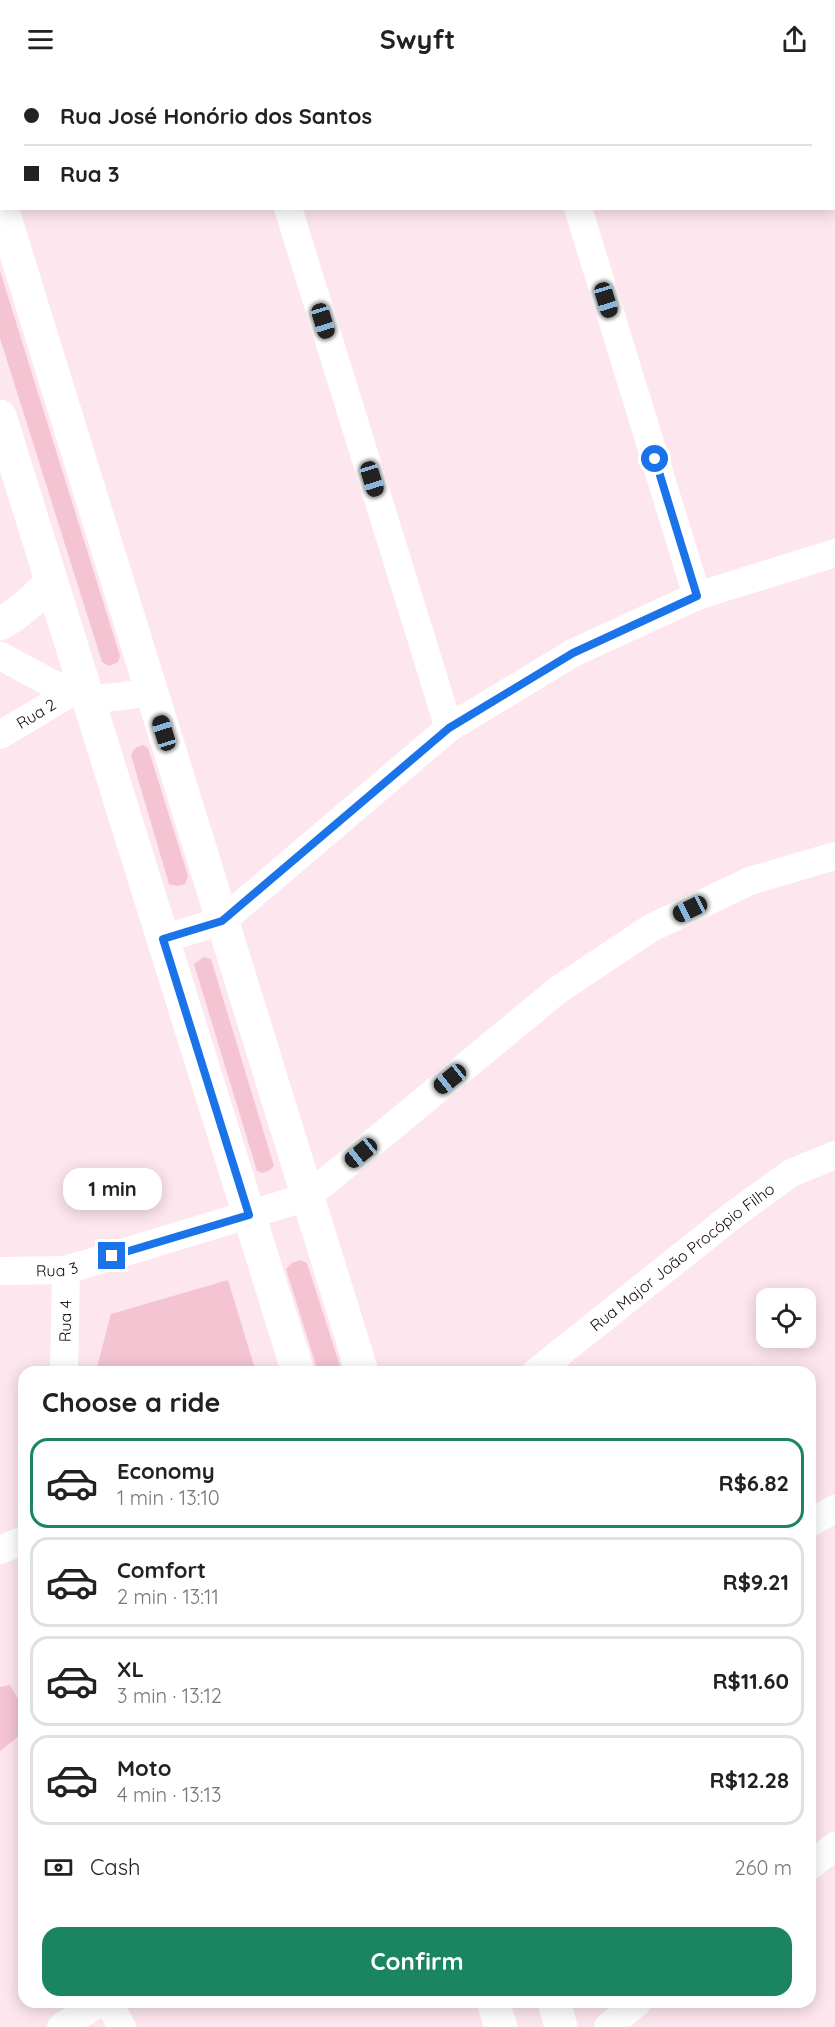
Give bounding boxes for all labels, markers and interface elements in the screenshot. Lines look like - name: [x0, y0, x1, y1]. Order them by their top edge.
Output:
- text: Swyft: [380, 22, 455, 56]
- icon: menu: [24, 23, 57, 56]
- icon: share: [778, 23, 811, 56]
- text: Rua José Honório dos Santos: [60, 102, 372, 130]
- text: Rua 3: [60, 160, 120, 188]
- car: [592, 280, 620, 320]
- car: [309, 301, 337, 341]
- route start: [641, 445, 668, 472]
- car: [358, 459, 386, 499]
- street label: Rua 2: [13, 694, 60, 733]
- car: [150, 713, 178, 753]
- car: [670, 893, 710, 925]
- car: [430, 1061, 470, 1097]
- car: [341, 1135, 381, 1171]
- callout: 1 min: [63, 1169, 162, 1211]
- text: 1 min: [88, 1176, 137, 1201]
- street label: Rua Major João Procópio Filho: [586, 1178, 778, 1335]
- route end: [98, 1242, 125, 1269]
- street label: Rua 3: [36, 1257, 80, 1280]
- map controls: [756, 1288, 816, 1348]
- button: locate: [756, 1288, 816, 1348]
- street label: Rua 4: [55, 1300, 75, 1342]
- text: Choose a ride: [42, 1385, 220, 1419]
- icon: car: [45, 1456, 99, 1510]
- text: Economy: [117, 1457, 215, 1485]
- text: R$6.82: [719, 1469, 789, 1497]
- text: 1 min · 13:10: [117, 1485, 220, 1510]
- icon: car: [45, 1555, 99, 1609]
- text: Comfort: [117, 1556, 206, 1584]
- text: R$9.21: [723, 1568, 789, 1596]
- text: 2 min · 13:11: [117, 1584, 219, 1609]
- icon: car: [45, 1654, 99, 1708]
- text: XL: [117, 1655, 144, 1683]
- text: R$11.60: [712, 1667, 789, 1695]
- text: 3 min · 13:12: [117, 1683, 222, 1708]
- icon: car: [45, 1753, 99, 1807]
- text: Moto: [117, 1754, 171, 1782]
- text: R$12.28: [710, 1766, 789, 1794]
- text: 4 min · 13:13: [117, 1782, 221, 1807]
- icon: cash: [42, 1851, 75, 1884]
- text: Cash: [90, 1853, 141, 1881]
- text: 260 m: [735, 1855, 792, 1880]
- button: Confirm: [42, 1927, 792, 1996]

